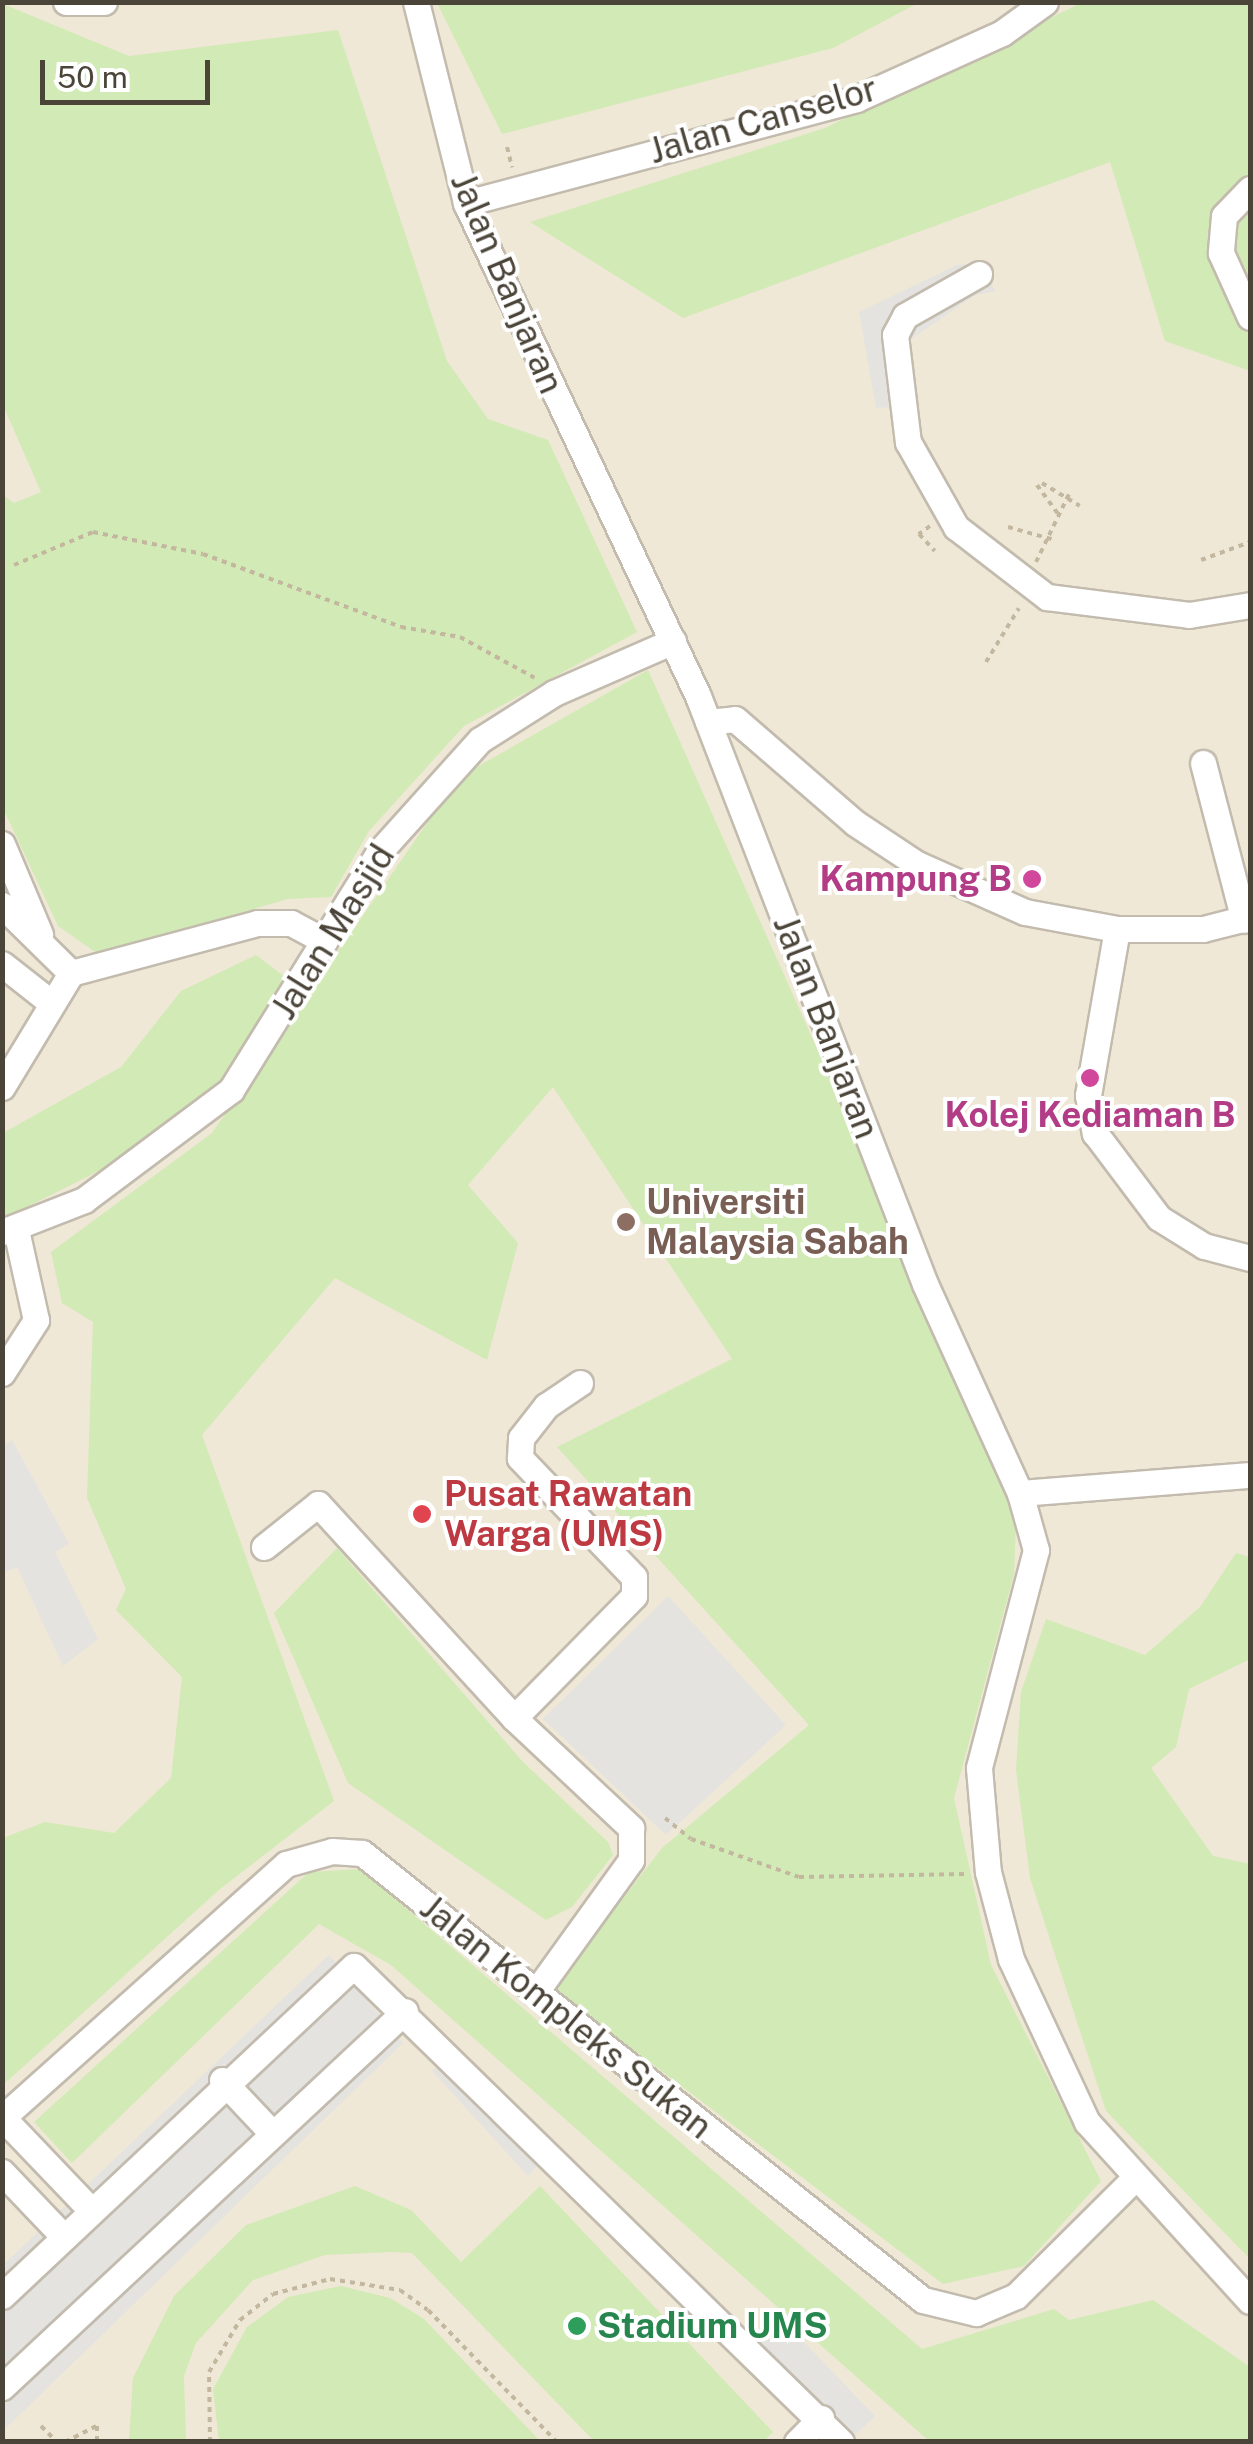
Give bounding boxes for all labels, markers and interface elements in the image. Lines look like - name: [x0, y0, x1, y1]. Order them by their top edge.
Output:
- scale bar: [45, 40, 215, 102]
- text: 50 m: [57, 59, 128, 95]
- street label: Jalan Canselor: [644, 67, 882, 173]
- street label: Jalan Banjaran: [442, 166, 572, 400]
- street label: Jalan Masjid: [263, 837, 403, 1027]
- place label: Kampung B: [819, 858, 1012, 900]
- marker: Kampung B: [1021, 868, 1043, 890]
- street label: Jalan Banjaran: [764, 909, 888, 1145]
- marker: Kolej Kediaman B: [1079, 1067, 1101, 1089]
- place label: Kolej Kediaman B: [944, 1094, 1236, 1136]
- place label: Universiti Malaysia Sabah: [646, 1181, 909, 1263]
- marker: Universiti Malaysia Sabah: [615, 1211, 637, 1233]
- place label: Pusat Rawatan Warga (UMS): [444, 1473, 692, 1555]
- marker: Pusat Rawatan Warga (UMS): [409, 1501, 435, 1527]
- street label: Jalan Kompleks Sukan: [412, 1886, 720, 2148]
- place label: Stadium UMS: [597, 2305, 828, 2347]
- marker: Stadium UMS: [566, 2315, 588, 2337]

